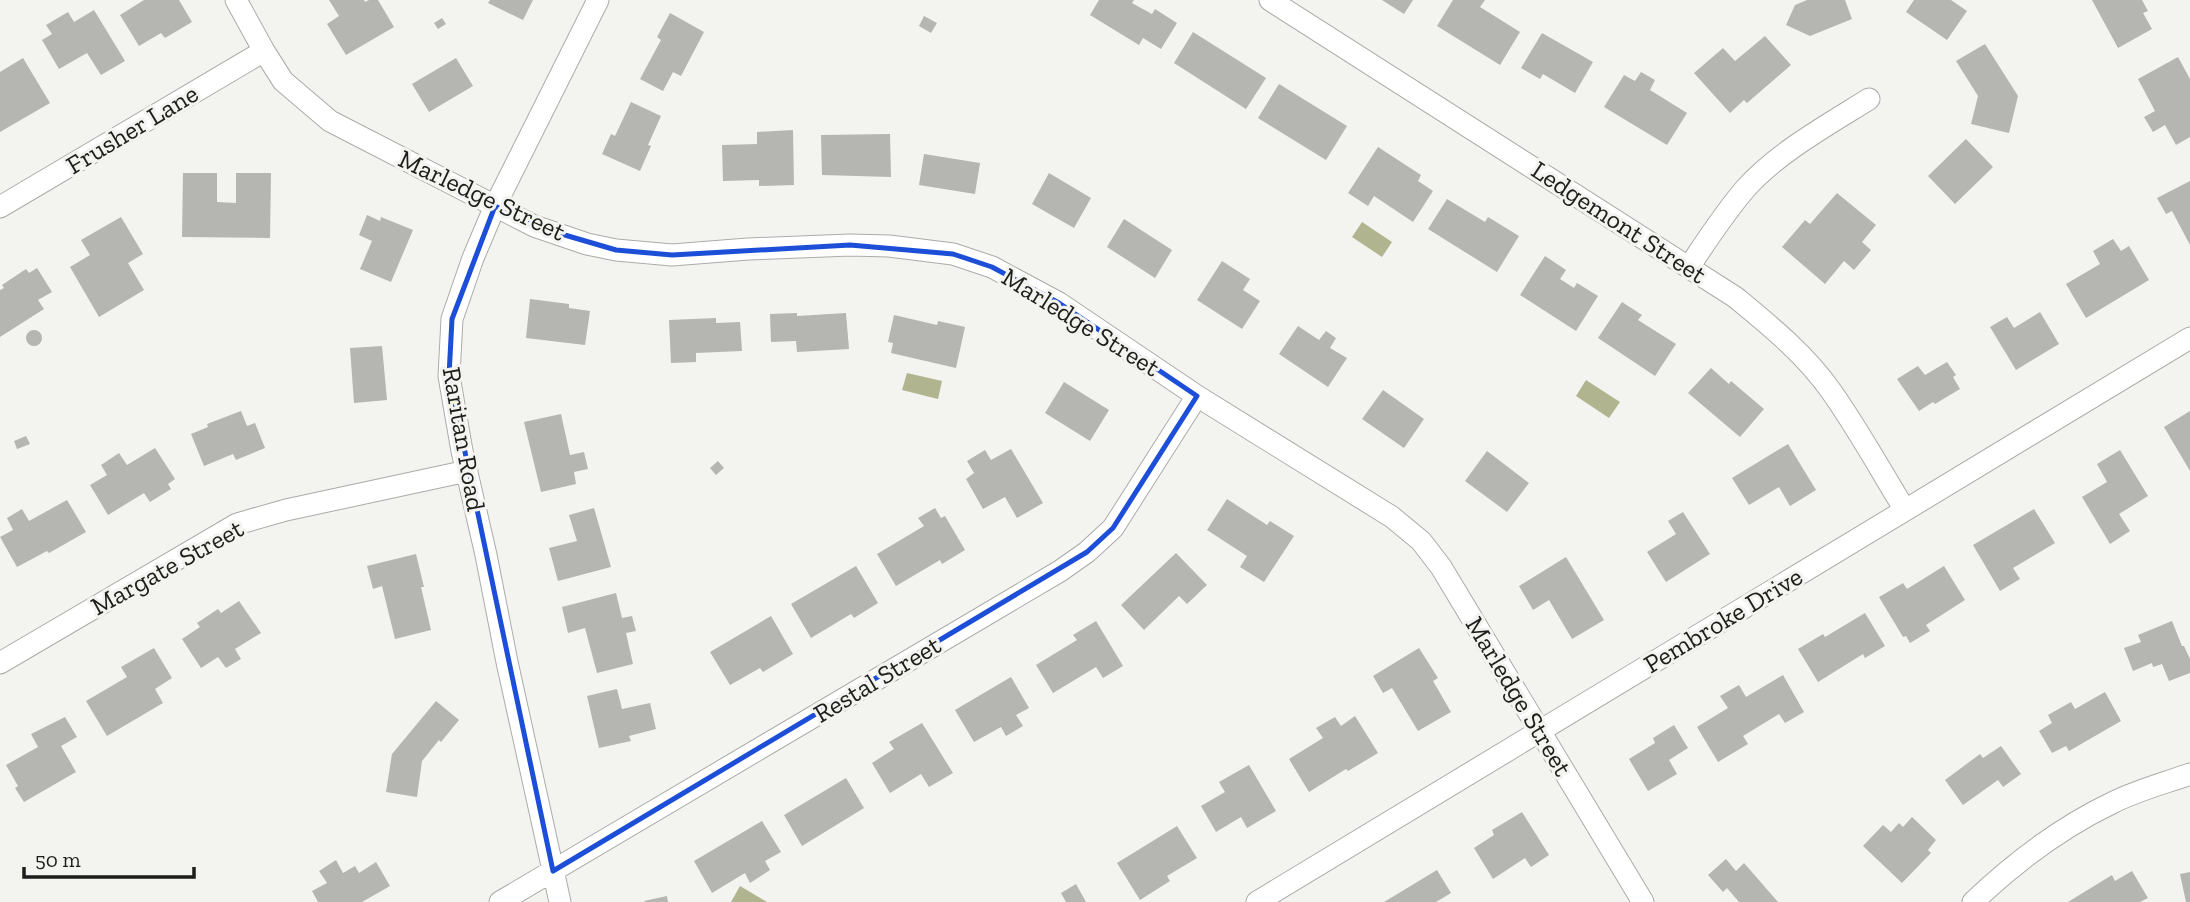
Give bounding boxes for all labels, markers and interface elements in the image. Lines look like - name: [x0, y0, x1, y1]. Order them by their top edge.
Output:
- street label: Frusher Lane: [60, 77, 204, 181]
- street label: Marledge Street: [394, 142, 571, 248]
- street label: Ledgemont Street: [1526, 154, 1713, 291]
- street label: Marledge Street: [996, 261, 1166, 384]
- street label: Raritan Road: [436, 364, 492, 514]
- street label: Margate Street: [85, 512, 249, 622]
- street label: Pembroke Drive: [1638, 560, 1808, 680]
- street label: Marledge Street: [1459, 611, 1579, 782]
- street label: Restal Street: [808, 628, 947, 730]
- scale bar: [24, 836, 194, 880]
- text: 50 m: [35, 847, 81, 872]

